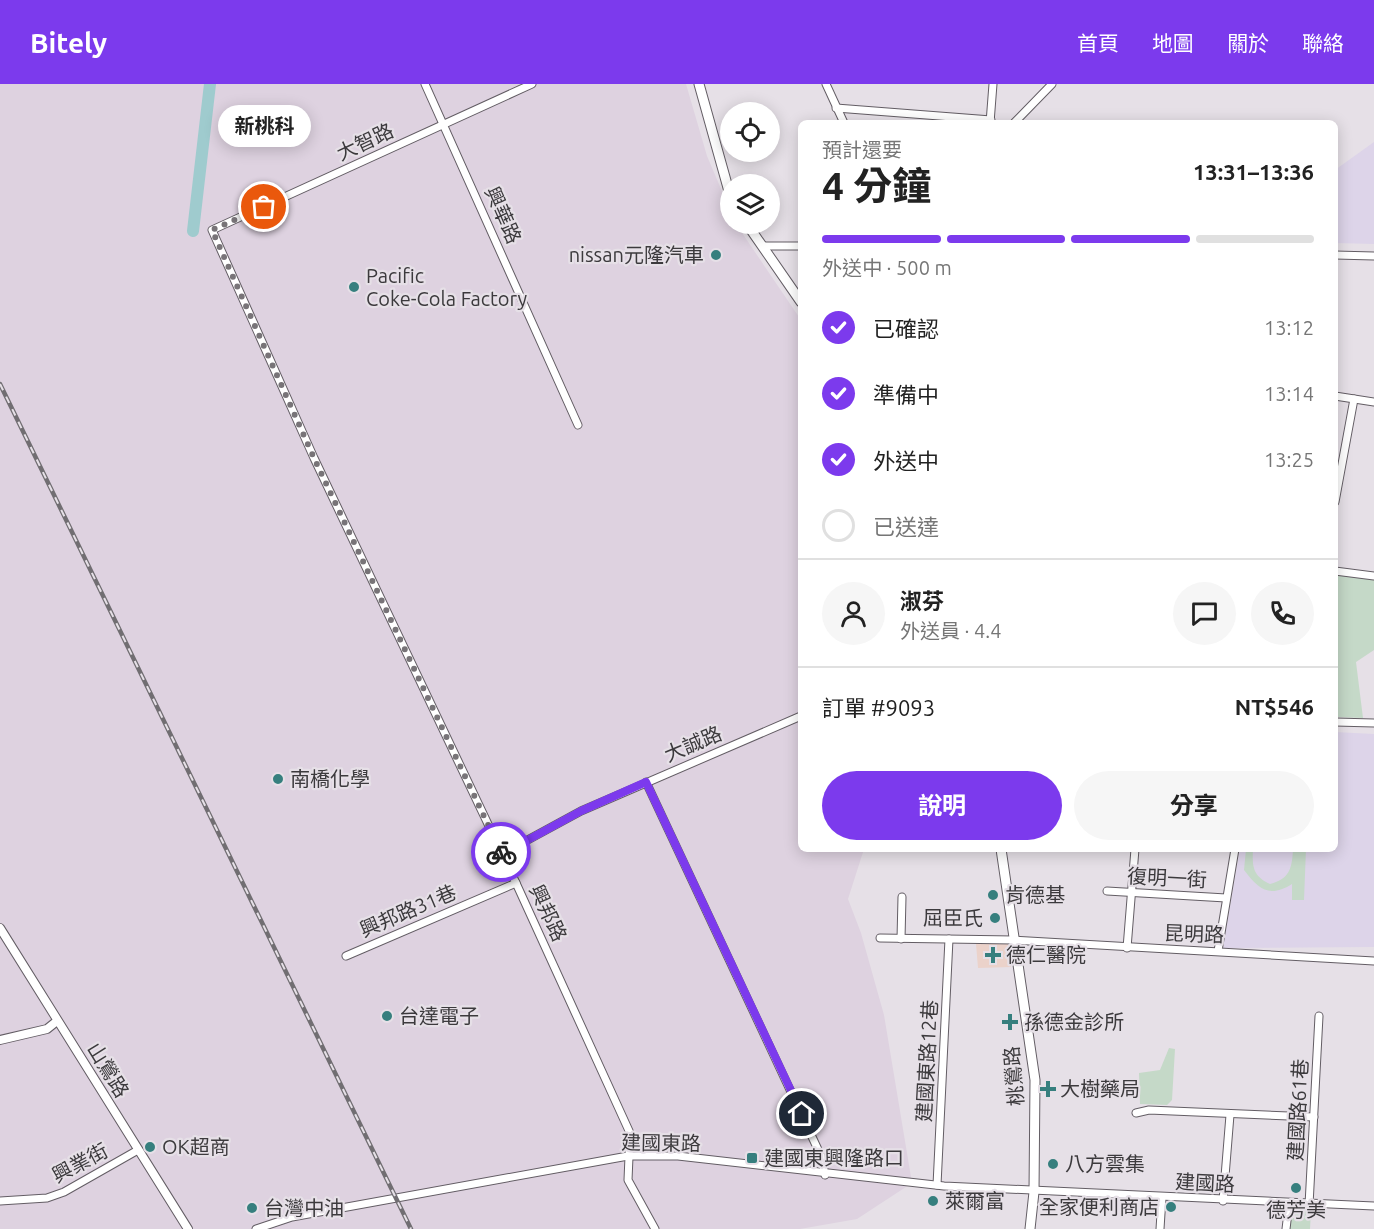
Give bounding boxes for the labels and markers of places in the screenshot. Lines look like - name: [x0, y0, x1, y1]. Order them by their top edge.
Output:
- callout: 新桃科: [218, 105, 310, 147]
- pin: [238, 181, 289, 232]
- place label: nissan元隆汽車: [569, 243, 704, 266]
- marker: nissan元隆汽車: [709, 248, 723, 262]
- place label: Pacific Coke-Cola Factory: [366, 264, 528, 310]
- marker: Pacific Coke-Cola Factory: [347, 280, 361, 294]
- place label: 南橋化學: [290, 767, 370, 790]
- marker: 南橋化學: [271, 772, 285, 786]
- place label: 肯德基: [1005, 883, 1065, 906]
- marker: 肯德基: [986, 888, 1000, 902]
- place label: 屈臣氏: [923, 906, 983, 929]
- marker: 屈臣氏: [988, 911, 1002, 925]
- place label: 德仁醫院: [1006, 943, 1086, 966]
- marker: 德仁醫院: [984, 946, 1002, 964]
- place label: 台達電子: [399, 1004, 479, 1027]
- marker: 台達電子: [380, 1009, 394, 1023]
- place label: 孫德金診所: [1024, 1010, 1124, 1033]
- marker: 孫德金診所: [1001, 1013, 1019, 1031]
- place label: 大樹藥局: [1060, 1077, 1140, 1100]
- marker: 大樹藥局: [1041, 1082, 1055, 1096]
- pin: [776, 1088, 827, 1139]
- place label: OK超商: [162, 1135, 230, 1158]
- marker: OK超商: [143, 1140, 157, 1154]
- place label: 建國東興隆路口: [764, 1146, 904, 1169]
- marker: 建國東興隆路口: [745, 1151, 759, 1165]
- place label: 八方雲集: [1065, 1152, 1145, 1175]
- marker: 八方雲集: [1046, 1157, 1060, 1171]
- marker: 德芳美: [1289, 1181, 1303, 1195]
- place label: 萊爾富: [945, 1189, 1005, 1212]
- marker: 萊爾富: [926, 1194, 940, 1208]
- place label: 全家便利商店: [1039, 1195, 1159, 1218]
- place label: 台灣中油: [264, 1196, 344, 1219]
- place label: 德芳美: [1266, 1198, 1326, 1221]
- marker: 全家便利商店: [1164, 1200, 1178, 1214]
- marker: 台灣中油: [245, 1201, 259, 1215]

